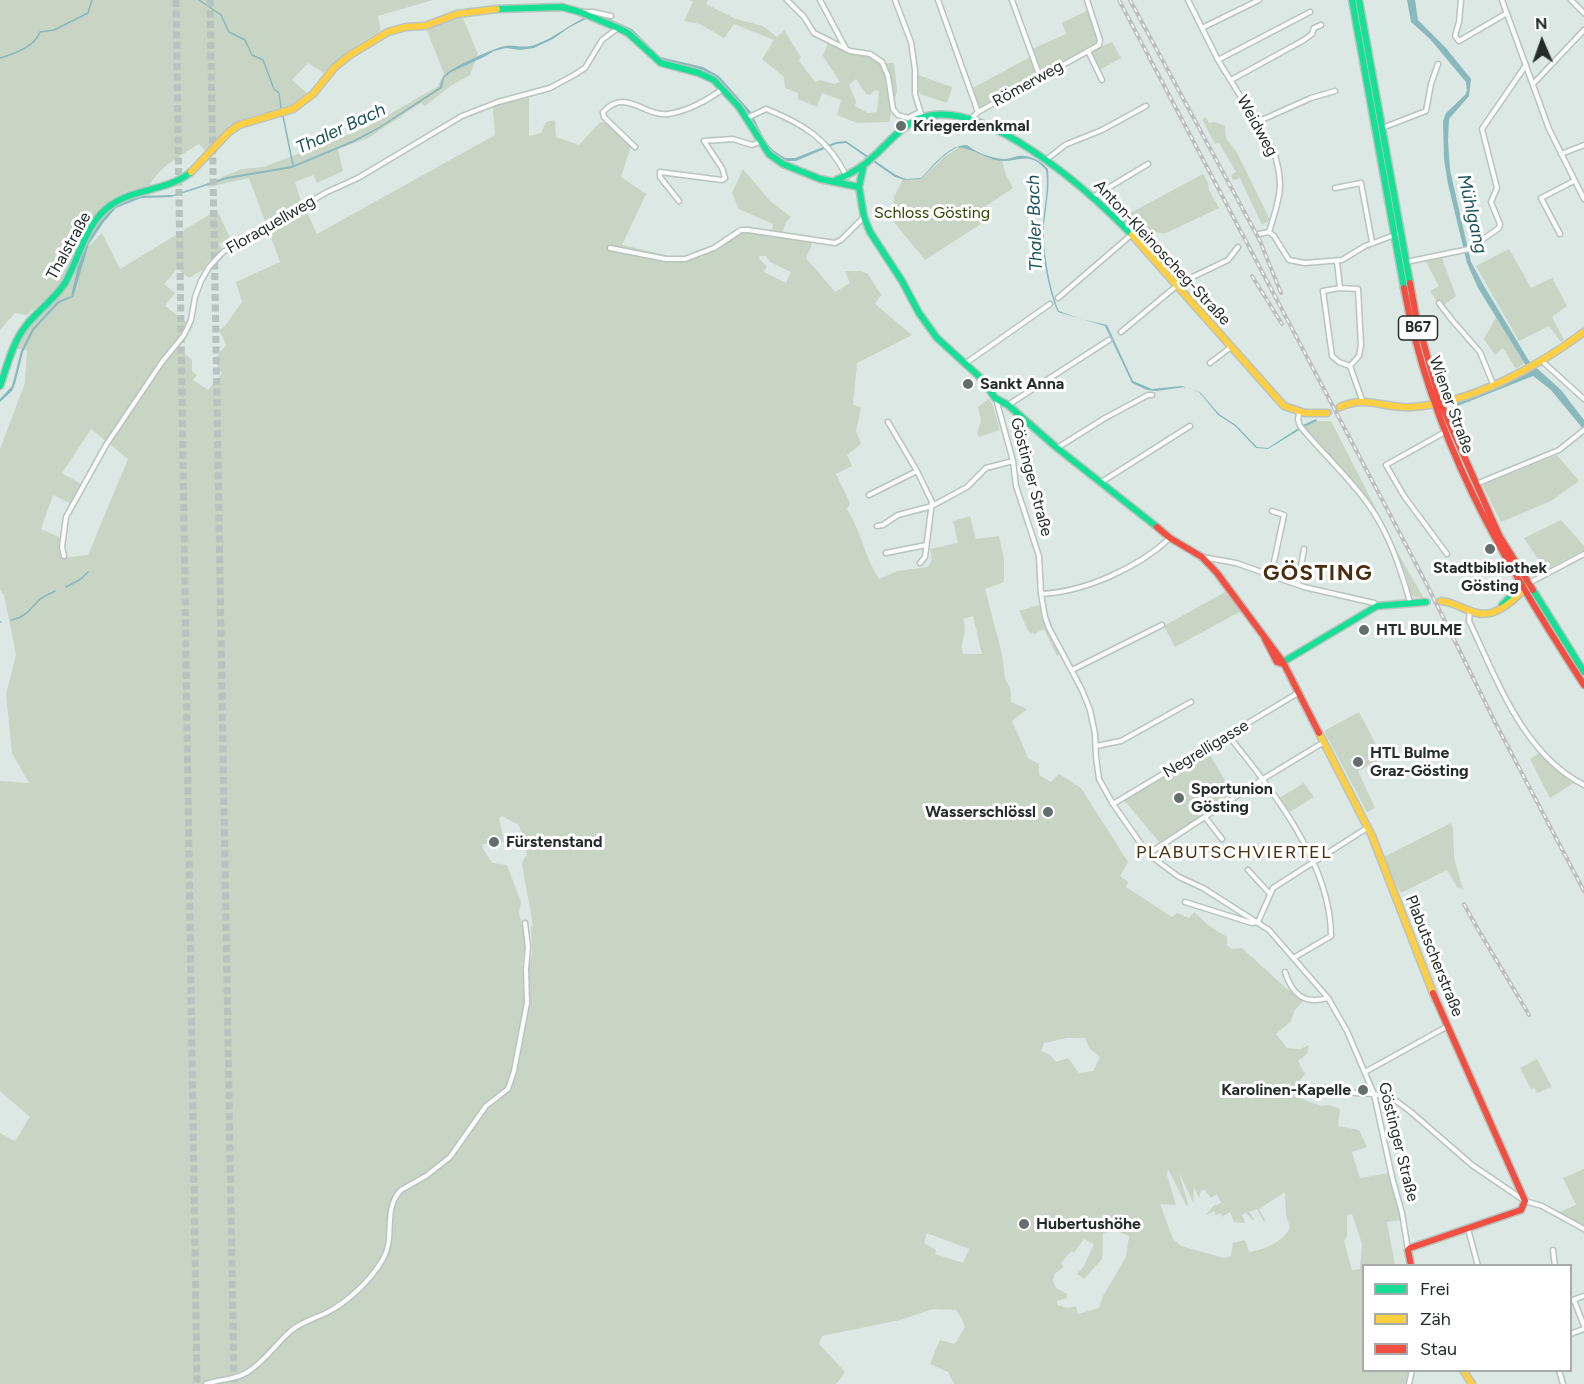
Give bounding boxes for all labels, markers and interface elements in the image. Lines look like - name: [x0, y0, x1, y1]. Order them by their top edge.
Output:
- north arrow: [1512, 12, 1572, 72]
- text: N: [1535, 14, 1548, 33]
- street label: Römerweg: [989, 57, 1067, 111]
- street label: Weidweg: [1232, 92, 1282, 160]
- water label: Thaler Bach: [293, 99, 389, 159]
- place label: Kriegerdenkmal: [913, 116, 1030, 136]
- marker: Kriegerdenkmal: [894, 119, 908, 133]
- water label: Mühlgang: [1452, 172, 1492, 256]
- water label: Thaler Bach: [1023, 174, 1047, 272]
- street label: Anton-Kleinoscheg-Straße: [1090, 176, 1234, 330]
- street label: Floraquellweg: [223, 192, 319, 258]
- park label: Schloss Gösting: [874, 203, 990, 223]
- street label: Thalstraße: [43, 209, 95, 283]
- road number: B67: [1398, 316, 1438, 340]
- street label: Wiener Straße: [1425, 354, 1477, 456]
- place label: Sankt Anna: [980, 374, 1064, 394]
- marker: Sankt Anna: [961, 377, 975, 391]
- street label: Göstinger Straße: [1006, 415, 1056, 539]
- marker: Stadtbibliothek Gösting: [1483, 542, 1497, 556]
- place label: Stadtbibliothek Gösting: [1433, 558, 1547, 596]
- district label: GÖSTING: [1263, 561, 1373, 587]
- place label: HTL BULME: [1376, 620, 1463, 640]
- marker: HTL BULME: [1357, 623, 1371, 637]
- street label: Negrelligasse: [1160, 716, 1252, 782]
- place label: HTL Bulme Graz-Gösting: [1370, 743, 1469, 781]
- marker: HTL Bulme Graz-Gösting: [1351, 755, 1365, 769]
- place label: Sportunion Gösting: [1191, 779, 1273, 817]
- marker: Sportunion Gösting: [1172, 791, 1186, 805]
- place label: Wasserschlössl: [925, 802, 1036, 822]
- marker: Wasserschlössl: [1041, 805, 1055, 819]
- place label: Fürstenstand: [506, 832, 602, 852]
- marker: Fürstenstand: [487, 835, 501, 849]
- district label: PLABUTSCHVIERTEL: [1136, 842, 1332, 864]
- street label: Plabutscherstraße: [1401, 892, 1467, 1020]
- place label: Karolinen-Kapelle: [1221, 1080, 1351, 1100]
- street label: Göstinger Straße: [1374, 1080, 1422, 1204]
- marker: Karolinen-Kapelle: [1356, 1083, 1370, 1097]
- place label: Hubertushöhe: [1036, 1214, 1141, 1234]
- marker: Hubertushöhe: [1017, 1217, 1031, 1231]
- legend: [1362, 1264, 1572, 1372]
- text: Frei: [1420, 1278, 1450, 1300]
- text: Zäh: [1420, 1308, 1451, 1330]
- text: Stau: [1420, 1338, 1457, 1360]

